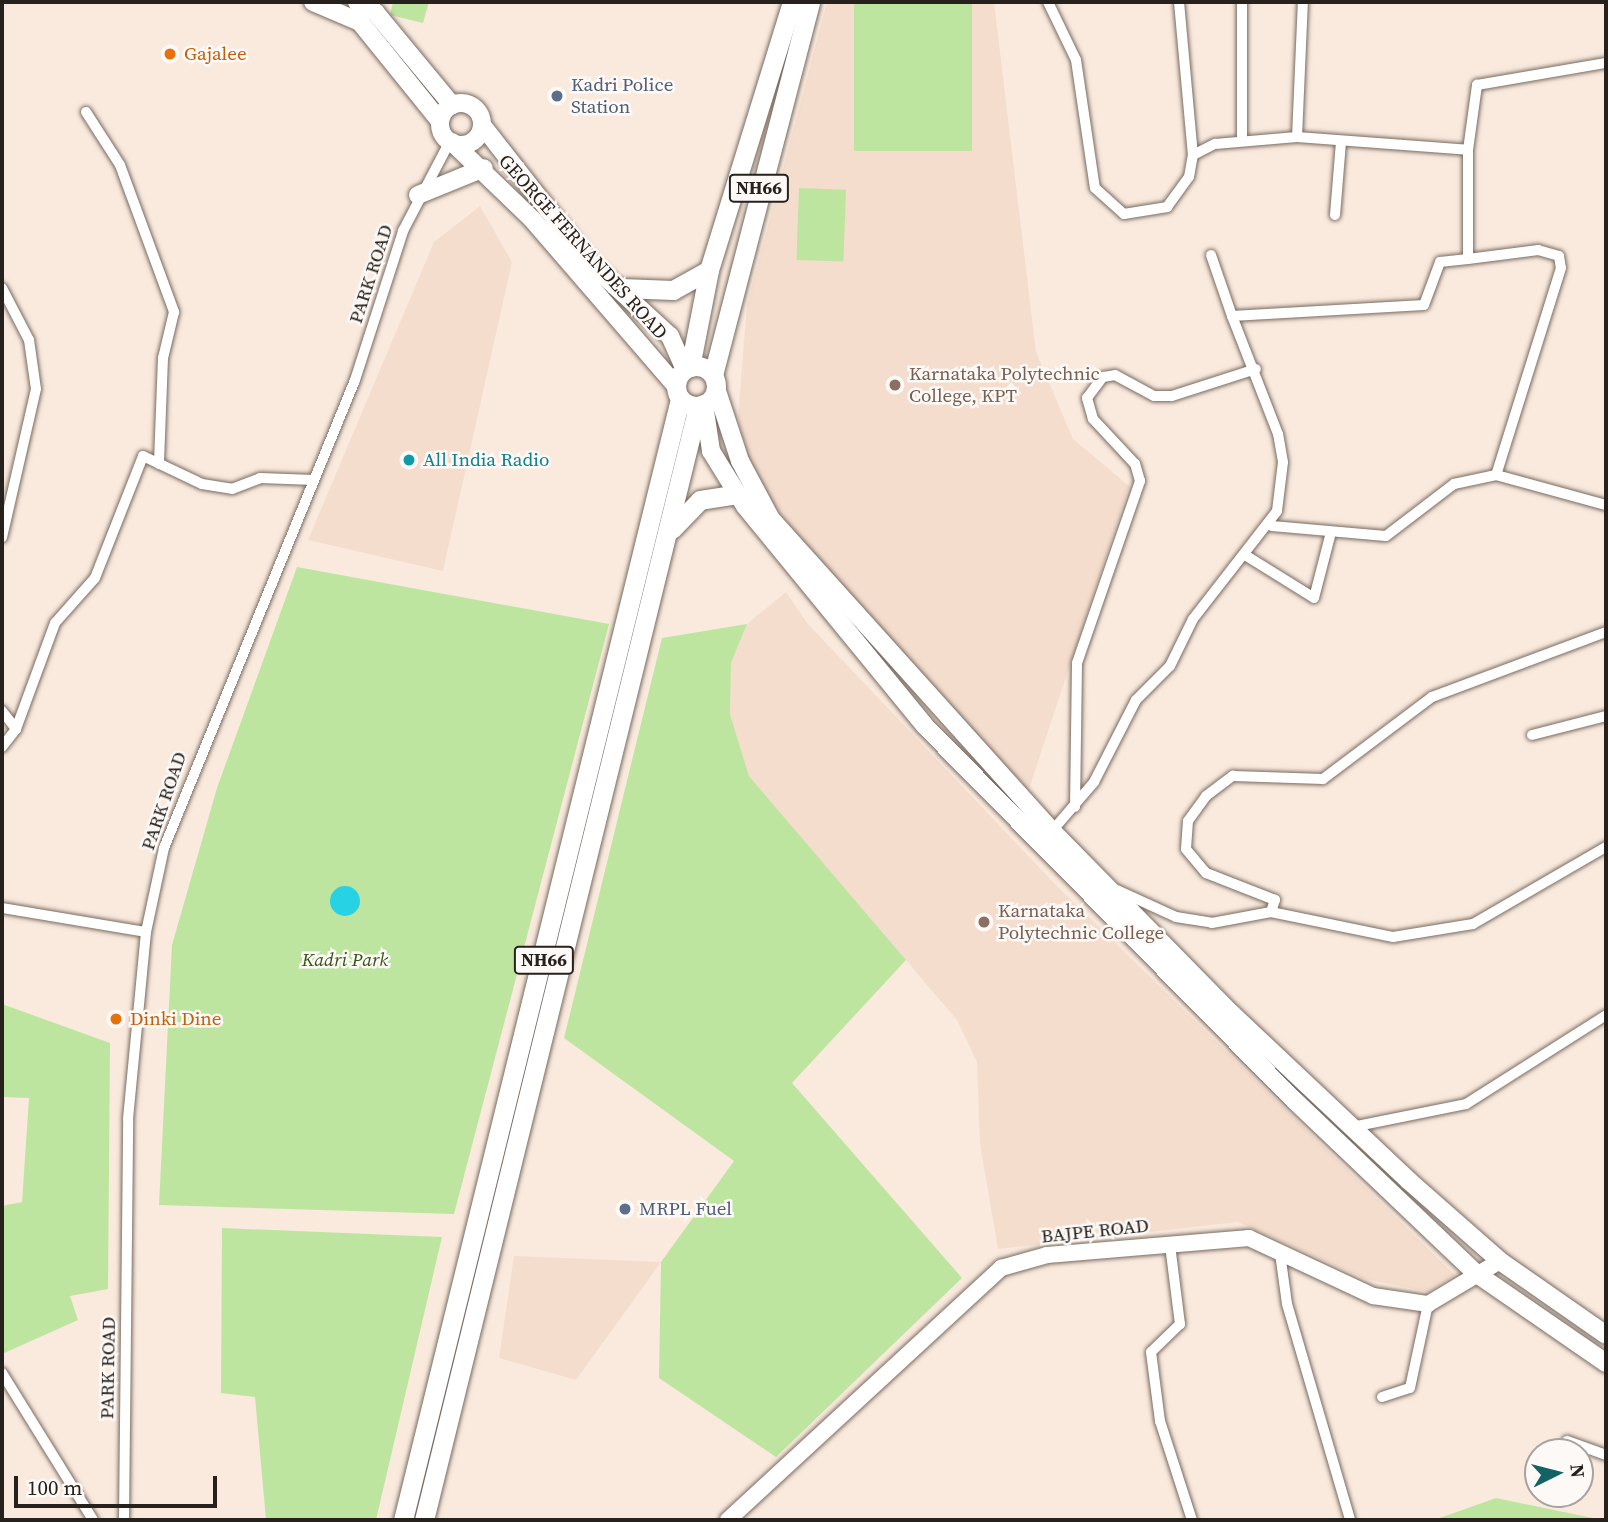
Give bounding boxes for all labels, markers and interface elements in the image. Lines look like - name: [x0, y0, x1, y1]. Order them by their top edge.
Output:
- place label: Gajalee: [184, 43, 247, 65]
- marker: Gajalee: [162, 46, 178, 62]
- place label: Kadri Police Station: [571, 74, 673, 118]
- marker: Kadri Police Station: [549, 88, 565, 104]
- street label: GEORGE FERNANDES ROAD: [494, 150, 672, 344]
- road number: NH66: [728, 174, 790, 202]
- street label: PARK ROAD: [344, 222, 398, 326]
- place label: Karnataka Polytechnic College, KPT: [909, 363, 1100, 407]
- marker: Karnataka Polytechnic College, KPT: [887, 377, 903, 393]
- place label: All India Radio: [423, 449, 549, 471]
- marker: All India Radio: [401, 452, 417, 468]
- street label: PARK ROAD: [137, 749, 191, 853]
- place label: Karnataka Polytechnic College: [998, 900, 1164, 944]
- marker: Karnataka Polytechnic College: [976, 914, 992, 930]
- road number: NH66: [512, 945, 576, 974]
- park label: Kadri Park: [302, 949, 388, 971]
- place label: Dinki Dine: [130, 1008, 222, 1030]
- marker: Dinki Dine: [108, 1011, 124, 1027]
- place label: MRPL Fuel: [639, 1198, 732, 1220]
- marker: MRPL Fuel: [617, 1201, 633, 1217]
- street label: BAJPE ROAD: [1040, 1214, 1150, 1248]
- street label: PARK ROAD: [96, 1317, 120, 1419]
- north arrow: [1524, 1438, 1594, 1508]
- scale bar: [18, 1462, 220, 1506]
- text: N: [1564, 1463, 1592, 1479]
- text: 100 m: [27, 1473, 82, 1502]

